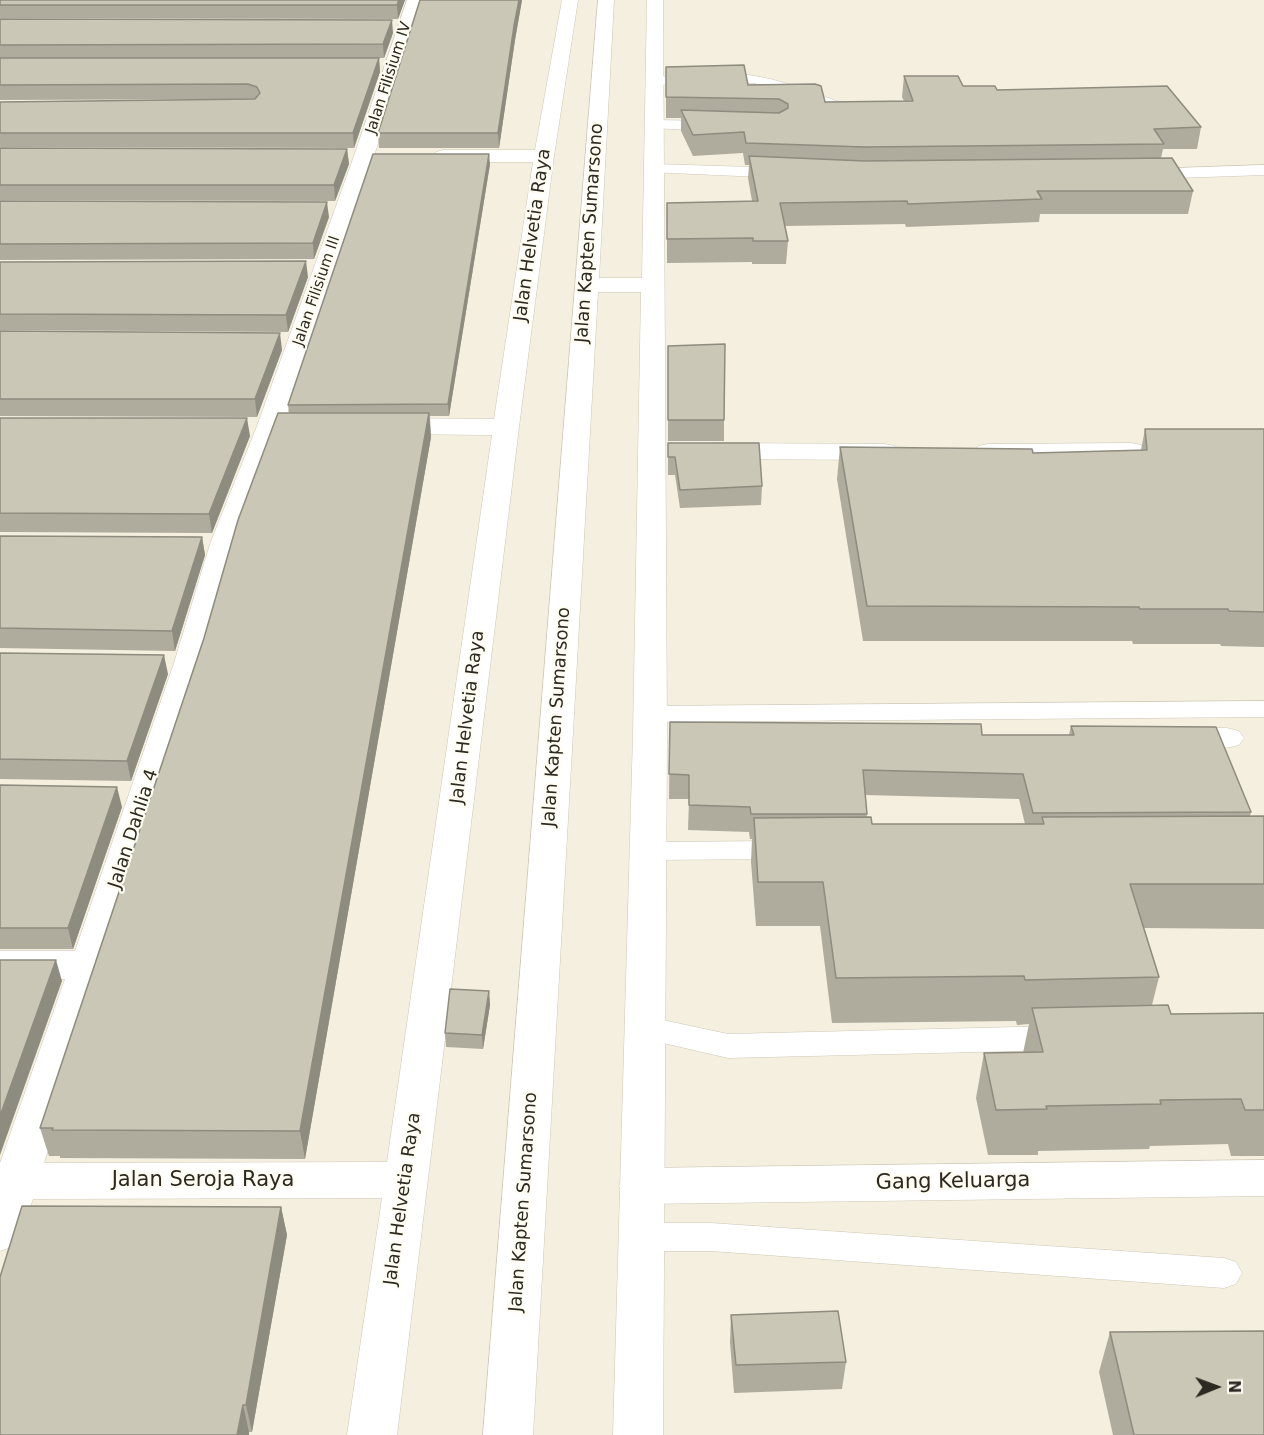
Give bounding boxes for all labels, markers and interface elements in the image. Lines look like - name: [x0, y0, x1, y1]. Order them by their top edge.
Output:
- street label: Jalan Filisium IV: [362, 20, 416, 136]
- street label: Jalan Kapten Sumarsono: [572, 122, 608, 344]
- street label: Jalan Helvetia Raya: [510, 147, 556, 323]
- street label: Jalan Filisium III: [290, 233, 344, 349]
- street label: Jalan Kapten Sumarsono: [539, 606, 575, 828]
- street label: Jalan Helvetia Raya: [447, 629, 489, 805]
- street label: Jalan Dahlia 4: [105, 767, 163, 891]
- street label: Jalan Kapten Sumarsono: [506, 1091, 542, 1313]
- street label: Jalan Helvetia Raya: [380, 1111, 426, 1287]
- street label: Jalan Seroja Raya: [112, 1168, 294, 1194]
- street label: Gang Keluarga: [876, 1168, 1030, 1196]
- north arrow: [1186, 1357, 1246, 1417]
- text: N: [1225, 1380, 1244, 1394]

